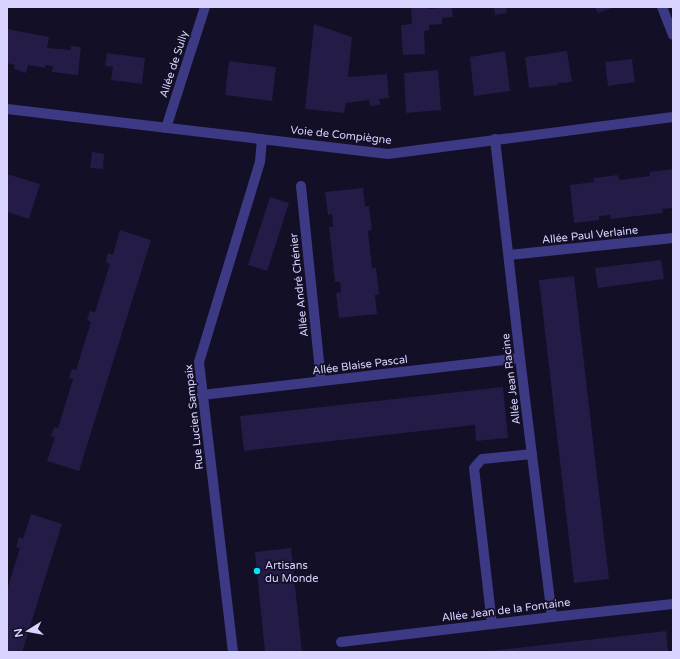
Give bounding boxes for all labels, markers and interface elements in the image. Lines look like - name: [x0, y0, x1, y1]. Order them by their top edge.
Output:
- street label: Allée de Sully: [157, 29, 191, 99]
- street label: Voie de Compiègne: [290, 123, 392, 147]
- street label: Allée Paul Verlaine: [541, 223, 639, 247]
- street label: Allée André Chénier: [287, 232, 311, 338]
- street label: Allée Jean Racine: [499, 333, 523, 425]
- street label: Allée Blaise Pascal: [312, 353, 408, 377]
- street label: Rue Lucien Sampaix: [182, 364, 206, 470]
- place label: Artisans du Monde: [265, 559, 319, 585]
- marker: Artisans du Monde: [252, 566, 262, 576]
- street label: Allée Jean de la Fontaine: [441, 596, 571, 624]
- north arrow: [8, 611, 48, 651]
- text: N: [11, 627, 26, 638]

